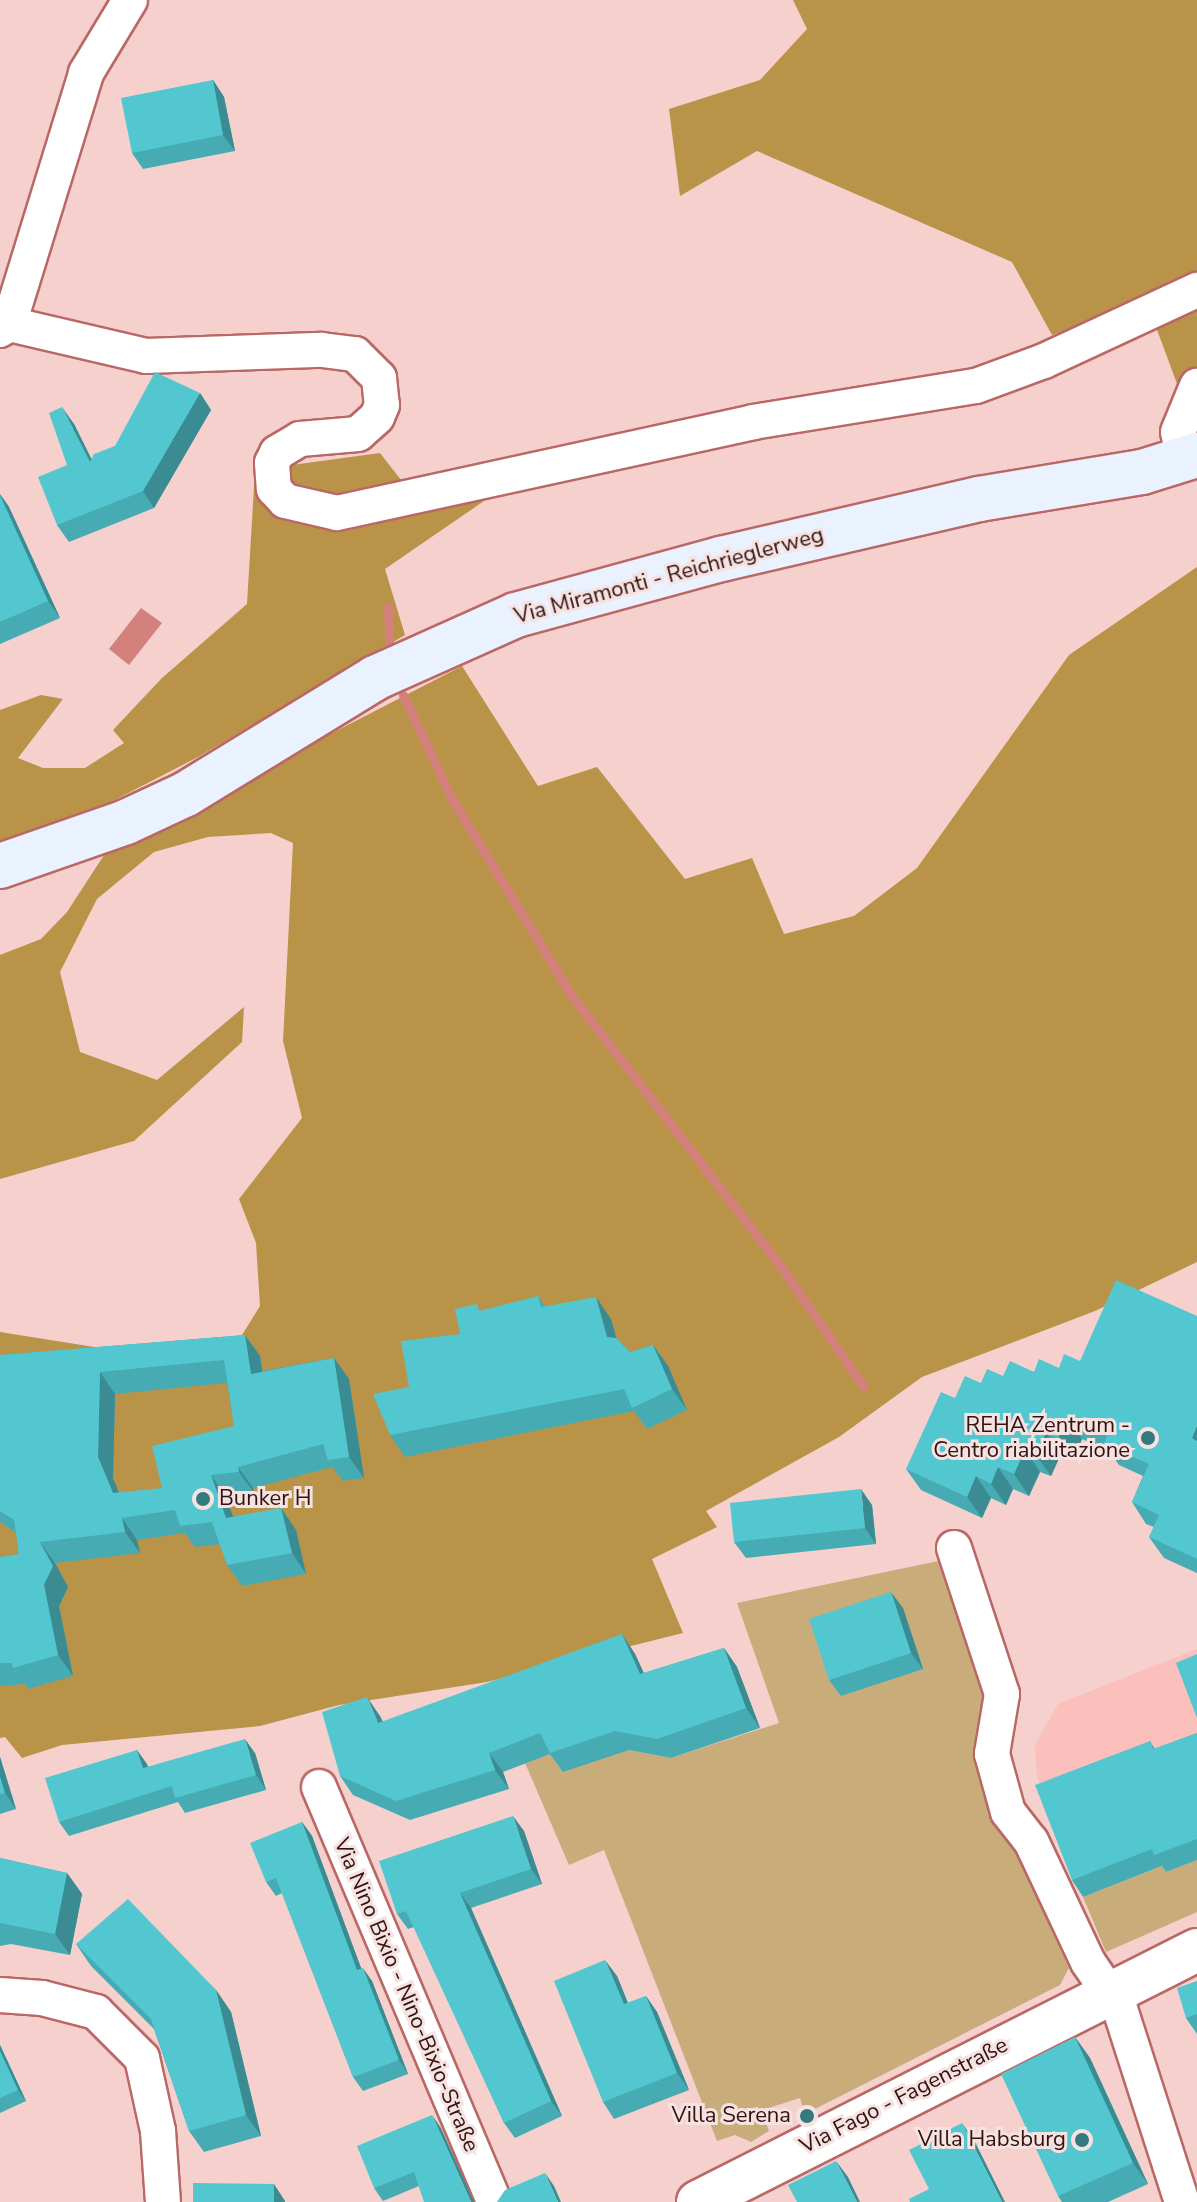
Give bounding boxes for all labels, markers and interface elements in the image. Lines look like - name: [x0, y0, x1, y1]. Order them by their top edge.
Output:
- street label: Via Miramonti - Reichrieglerweg: [512, 522, 826, 630]
- place label: REHA Zentrum - Centro riabilitazione: [933, 1412, 1130, 1464]
- marker: REHA Zentrum - Centro riabilitazione: [1137, 1427, 1159, 1449]
- place label: Bunker H: [219, 1486, 311, 1512]
- marker: Bunker H: [194, 1490, 212, 1508]
- street label: Via Nino Bixio - Nino-Bixio-Straße: [328, 1834, 484, 2156]
- street label: Via Fago - Fagenstraße: [796, 2032, 1012, 2160]
- place label: Villa Serena: [672, 2103, 791, 2129]
- marker: Villa Serena: [798, 2107, 816, 2125]
- place label: Villa Habsburg: [918, 2127, 1066, 2153]
- marker: Villa Habsburg: [1073, 2131, 1091, 2149]

